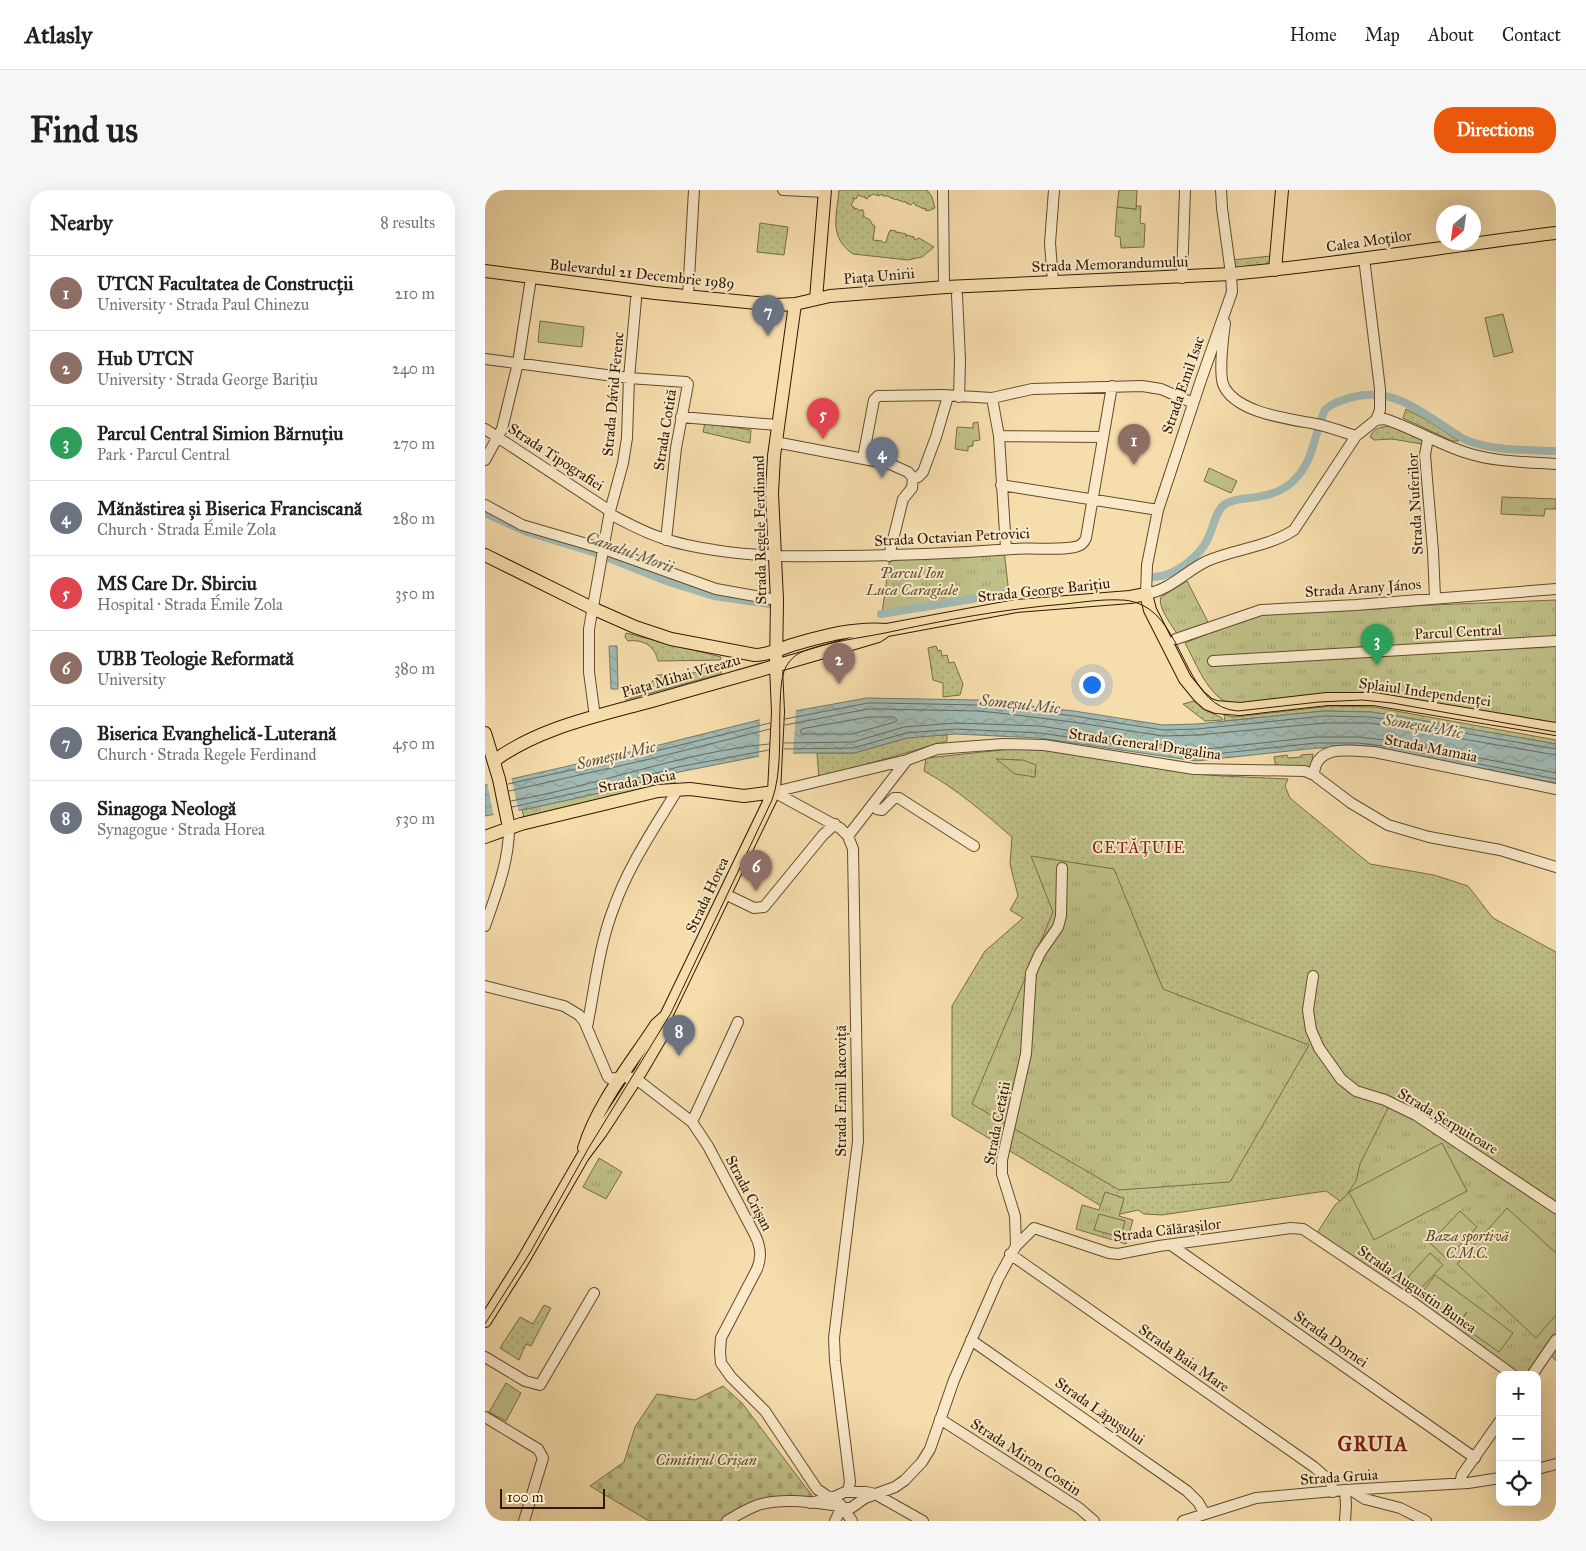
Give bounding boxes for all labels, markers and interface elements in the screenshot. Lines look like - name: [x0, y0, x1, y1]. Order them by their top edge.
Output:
- text: Atlasly: [25, 20, 92, 50]
- text: Home: [1290, 24, 1337, 46]
- text: Map: [1365, 24, 1400, 46]
- text: About: [1428, 24, 1474, 46]
- text: Contact: [1502, 24, 1561, 46]
- button: Directions: [1434, 107, 1556, 153]
- text: Find us: [30, 109, 138, 152]
- north arrow: [1436, 205, 1481, 250]
- text: Nearby: [50, 210, 113, 236]
- text: 8 results: [380, 213, 435, 232]
- street label: Calea Moților: [1325, 226, 1413, 256]
- street label: Strada Memorandumului: [1031, 252, 1189, 276]
- street label: Bulevardul 21 Decembrie 1989: [549, 255, 735, 293]
- street label: Piața Unirii: [843, 264, 915, 288]
- text: UTCN Facultatea de Construcții: [97, 272, 354, 295]
- text: 1: [63, 284, 69, 303]
- text: 210 m: [395, 284, 435, 303]
- text: University · Strada Paul Chinezu: [97, 295, 309, 314]
- pin: 7: [752, 295, 784, 336]
- street label: Strada Dávid Ferenc: [599, 331, 627, 457]
- street label: Strada Emil Isac: [1158, 334, 1208, 436]
- text: Hub UTCN: [97, 347, 194, 370]
- text: 2: [62, 359, 70, 378]
- text: 240 m: [392, 359, 435, 378]
- text: University · Strada George Barițiu: [97, 370, 318, 389]
- street label: Strada Cotită: [650, 387, 680, 472]
- pin: 5: [807, 398, 839, 439]
- street label: Strada Tipografiei: [505, 419, 607, 495]
- text: Parcul Central Simion Bărnuțiu: [97, 422, 343, 445]
- pin: 1: [1118, 424, 1150, 465]
- text: 3: [63, 434, 69, 453]
- text: 270 m: [393, 434, 435, 453]
- pin: 4: [866, 437, 898, 478]
- text: Park · Parcul Central: [97, 445, 230, 464]
- street label: Strada Nuferilor: [1403, 452, 1427, 555]
- street label: Strada Regele Ferdinand: [750, 455, 770, 605]
- text: Mănăstirea și Biserica Franciscană: [97, 497, 362, 520]
- text: 4: [62, 509, 70, 528]
- text: 280 m: [392, 509, 435, 528]
- text: Church · Strada Émile Zola: [97, 520, 276, 539]
- street label: Strada Octavian Petrovici: [874, 524, 1030, 550]
- water label: Canalul Morii: [584, 527, 677, 577]
- park label: Parcul Ion Luca Caragiale: [865, 564, 958, 599]
- text: MS Care Dr. Sbirciu: [97, 572, 257, 595]
- street label: Strada George Barițiu: [977, 574, 1111, 606]
- street label: Strada Arany János: [1304, 575, 1422, 602]
- text: 5: [62, 584, 70, 603]
- text: 350 m: [395, 584, 435, 603]
- text: Hospital · Strada Émile Zola: [97, 595, 283, 614]
- street label: Parcul Central: [1414, 621, 1503, 643]
- pin: 3: [1361, 624, 1393, 665]
- pin: 2: [823, 643, 855, 684]
- text: UBB Teologie Reformată: [97, 647, 294, 670]
- street label: Piața Mihai Viteazu: [619, 650, 743, 702]
- text: 6: [62, 659, 70, 678]
- text: 380 m: [394, 659, 435, 678]
- text: University: [97, 670, 166, 689]
- your location: [1079, 672, 1105, 698]
- street label: Splaiul Independenței: [1358, 674, 1492, 710]
- water label: Someșul Mic: [978, 690, 1062, 718]
- water label: Someșul Mic: [1381, 709, 1465, 743]
- text: Biserica Evanghelică-Luterană: [97, 722, 336, 745]
- street label: Strada General Dragalina: [1068, 724, 1223, 764]
- street label: Strada Mamaia: [1383, 730, 1480, 766]
- text: 7: [62, 734, 70, 753]
- text: 450 m: [392, 734, 435, 753]
- water label: Someșul Mic: [574, 736, 659, 774]
- text: Church · Strada Regele Ferdinand: [97, 745, 317, 764]
- street label: Strada Dacia: [597, 765, 678, 797]
- text: Sinagoga Neologă: [97, 797, 236, 820]
- text: 8: [62, 809, 70, 828]
- text: 530 m: [395, 809, 435, 828]
- text: Synagogue · Strada Horea: [97, 820, 265, 839]
- district label: CETĂȚUIE: [1092, 837, 1186, 857]
- pin: 6: [740, 850, 772, 891]
- street label: Strada Horea: [682, 854, 733, 936]
- pin: 8: [663, 1015, 695, 1056]
- street label: Strada Emil Racoviță: [832, 1025, 850, 1157]
- street label: Strada Cetății: [980, 1080, 1014, 1166]
- street label: Strada Șerpuitoare: [1394, 1084, 1502, 1158]
- street label: Strada Crișan: [722, 1152, 776, 1234]
- street label: Strada Călărașilor: [1112, 1214, 1222, 1246]
- park label: Baza sportivă C.M.C.: [1424, 1227, 1510, 1262]
- street label: Strada Augustin Bunea: [1354, 1241, 1480, 1337]
- street label: Strada Dornei: [1290, 1307, 1372, 1371]
- street label: Strada Baia Mare: [1135, 1320, 1233, 1396]
- map controls: [1496, 1371, 1541, 1506]
- button: +: [1496, 1371, 1541, 1416]
- street label: Strada Lăpușului: [1052, 1373, 1148, 1449]
- street label: Strada Miron Costin: [967, 1415, 1085, 1499]
- button: −: [1496, 1416, 1541, 1461]
- district label: GRUIA: [1338, 1432, 1408, 1456]
- park label: Cimitirul Crișan: [656, 1451, 757, 1469]
- button: locate: [1496, 1461, 1541, 1506]
- street label: Strada Gruia: [1299, 1465, 1379, 1489]
- scale bar: [500, 1486, 605, 1509]
- text: 100 m: [507, 1489, 544, 1506]

